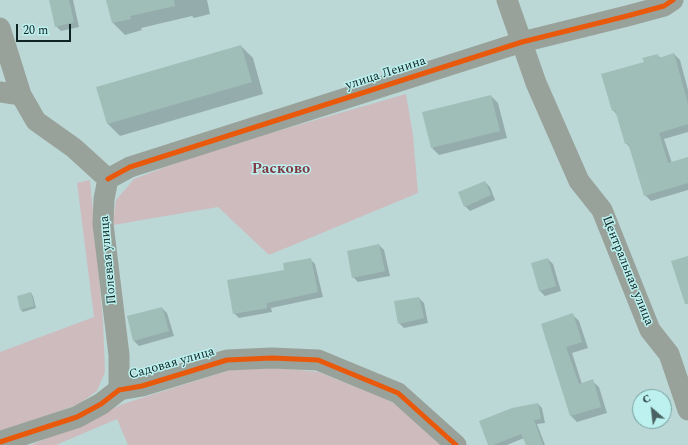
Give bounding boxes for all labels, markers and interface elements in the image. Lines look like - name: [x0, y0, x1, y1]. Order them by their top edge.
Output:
- scale bar: [18, 16, 73, 42]
- text: 20 m: [23, 21, 48, 40]
- street label: улица Ленина: [344, 54, 428, 94]
- district label: Расково: [252, 161, 310, 179]
- street label: Центральная улица: [598, 214, 656, 328]
- street label: Полевая улица: [97, 215, 121, 305]
- street label: Садовая улица: [127, 344, 217, 384]
- north arrow: [632, 389, 672, 429]
- text: С: [639, 390, 654, 408]

